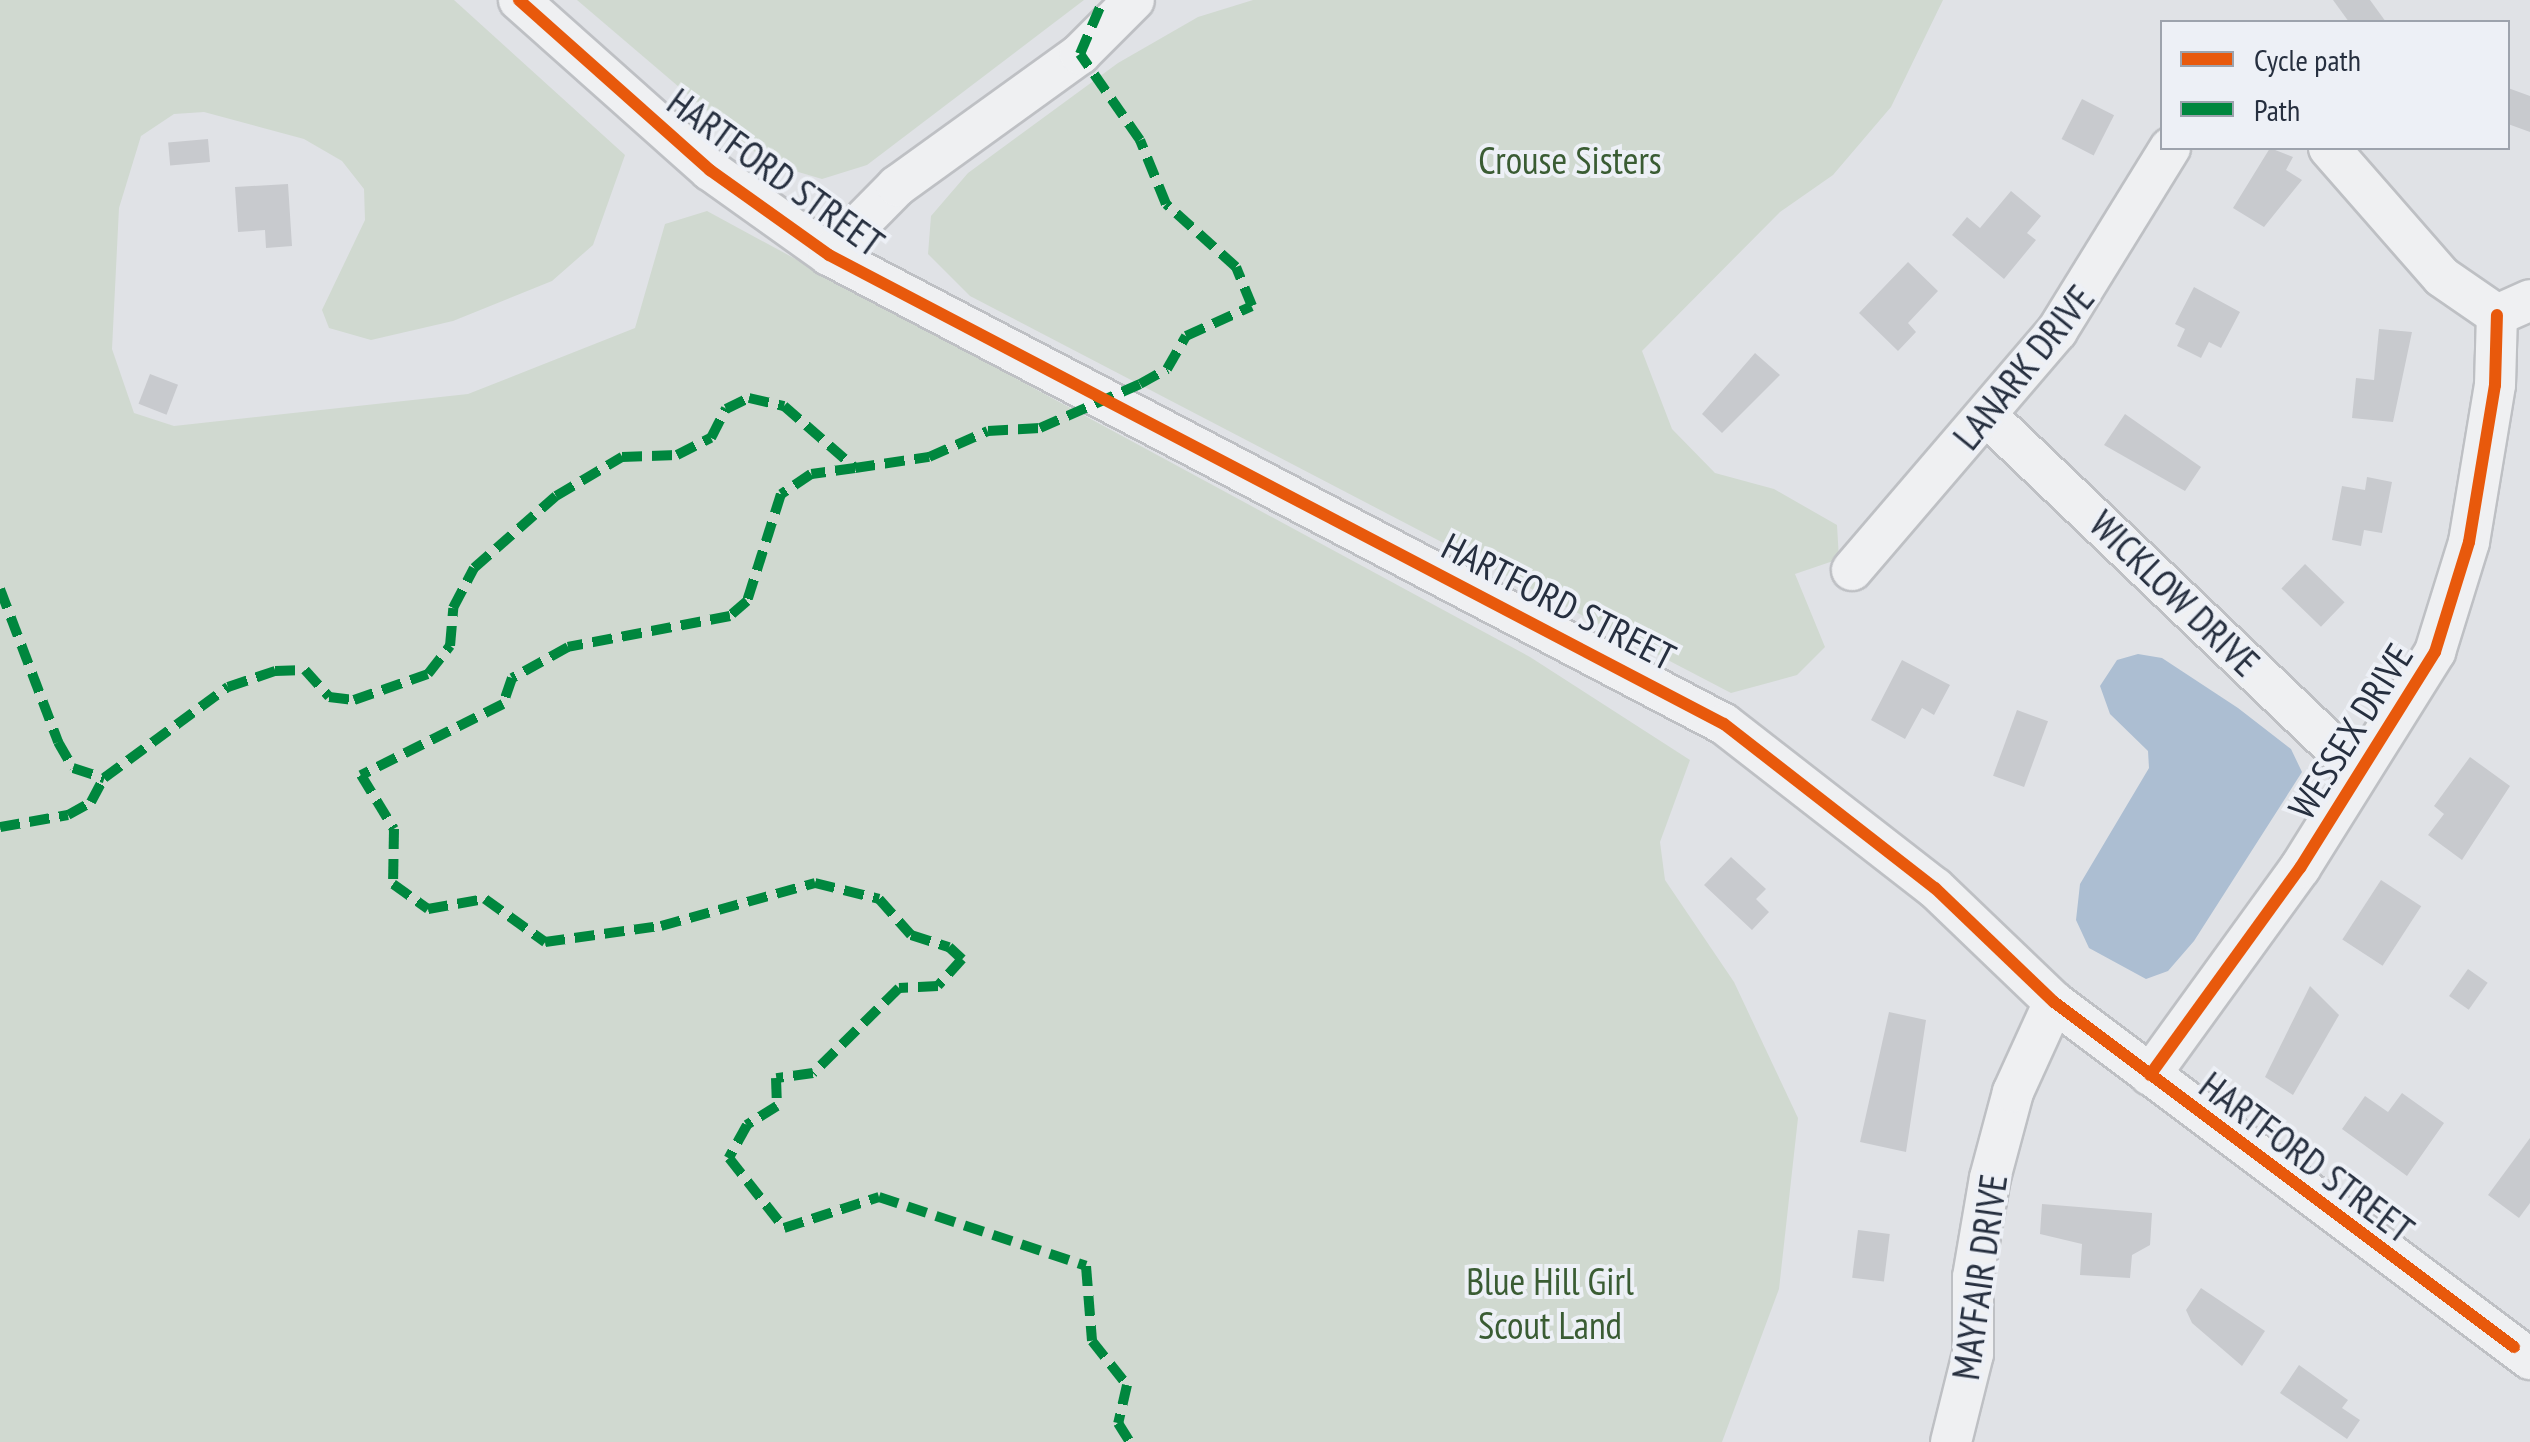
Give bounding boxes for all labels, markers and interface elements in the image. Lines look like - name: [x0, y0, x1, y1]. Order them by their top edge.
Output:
- legend: [2160, 20, 2510, 150]
- text: Cycle path: [2254, 40, 2361, 79]
- street label: HARTFORD STREET: [659, 78, 893, 266]
- text: Path: [2254, 90, 2300, 129]
- park label: Crouse Sisters: [1478, 137, 1662, 183]
- street label: LANARK DRIVE: [1943, 276, 2103, 458]
- street label: WICKLOW DRIVE: [2080, 501, 2270, 685]
- street label: HARTFORD STREET: [1435, 523, 1683, 679]
- street label: WESSEX DRIVE: [2278, 635, 2422, 827]
- street label: HARTFORD STREET: [2191, 1062, 2423, 1252]
- street label: MAYFAIR DRIVE: [1942, 1171, 2016, 1383]
- park label: Blue Hill Girl Scout Land: [1466, 1258, 1634, 1348]

